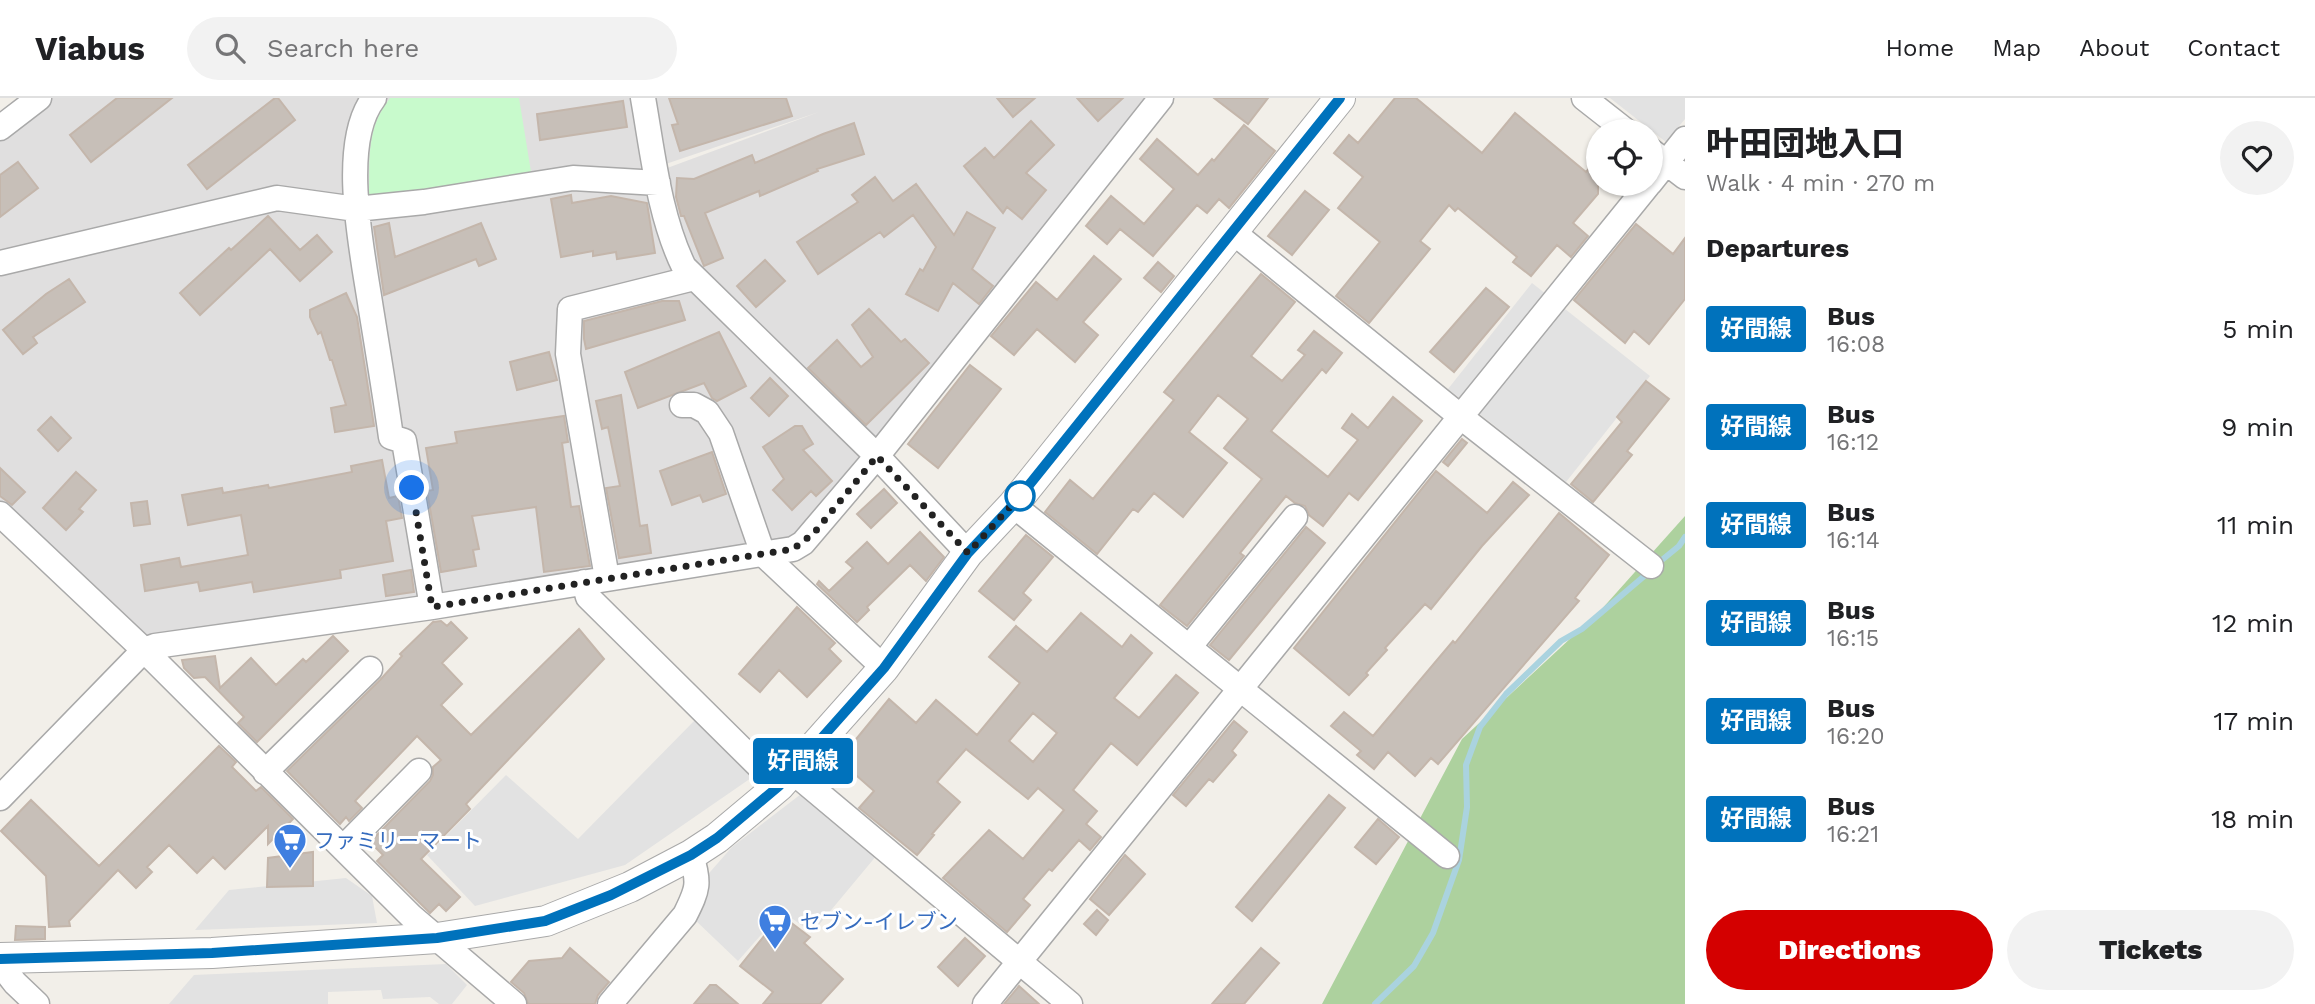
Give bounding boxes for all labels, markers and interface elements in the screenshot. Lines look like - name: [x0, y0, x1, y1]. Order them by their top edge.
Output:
- search box: [187, 17, 677, 80]
- text: Viabus: [35, 29, 145, 68]
- icon: search: [211, 29, 249, 67]
- text: Search here: [267, 33, 419, 63]
- text: Home: [1886, 34, 1954, 62]
- text: Map: [1992, 34, 2041, 62]
- text: About: [2079, 34, 2149, 62]
- text: Contact: [2187, 34, 2280, 62]
- map controls: [1586, 119, 1663, 196]
- button: locate: [1586, 119, 1663, 196]
- button: heart: [2220, 121, 2294, 195]
- text: 叶田団地入口: [1706, 124, 1904, 163]
- text: Walk · 4 min · 270 m: [1706, 170, 1935, 197]
- text: Departures: [1706, 233, 1849, 263]
- text: Bus: [1827, 301, 1875, 331]
- text: 5 min: [2222, 314, 2294, 344]
- text: 好間線: [1720, 315, 1792, 343]
- text: 16:08: [1827, 331, 1885, 358]
- text: Bus: [1827, 399, 1875, 429]
- text: 9 min: [2221, 412, 2294, 442]
- text: 好間線: [1720, 413, 1792, 441]
- text: 16:12: [1827, 429, 1879, 456]
- your location: [394, 470, 429, 505]
- unlabelled marker: [1005, 481, 1035, 511]
- text: Bus: [1827, 497, 1875, 527]
- text: 11 min: [2217, 510, 2294, 540]
- text: 好間線: [1720, 511, 1792, 539]
- text: 16:14: [1827, 527, 1880, 554]
- text: Bus: [1827, 595, 1875, 625]
- text: 12 min: [2212, 608, 2294, 638]
- text: 好間線: [1720, 609, 1792, 637]
- text: 16:15: [1827, 625, 1879, 652]
- text: Bus: [1827, 693, 1875, 723]
- text: 17 min: [2213, 706, 2294, 736]
- text: 好間線: [1720, 707, 1792, 735]
- text: 16:20: [1827, 723, 1884, 750]
- line badge: 好間線: [763, 738, 843, 784]
- text: 好間線: [767, 747, 839, 775]
- text: Bus: [1827, 791, 1875, 821]
- text: 18 min: [2211, 804, 2294, 834]
- text: 好間線: [1720, 805, 1792, 833]
- supermarket icon: ファミリーマート: [271, 821, 309, 870]
- text: 16:21: [1827, 821, 1879, 848]
- place label: ファミリーマート: [314, 828, 482, 853]
- supermarket icon: セブン-イレブン: [756, 902, 794, 951]
- place label: セブン-イレブン: [800, 909, 958, 934]
- button: Directions: [1706, 910, 1993, 990]
- button: Tickets: [2007, 910, 2294, 990]

